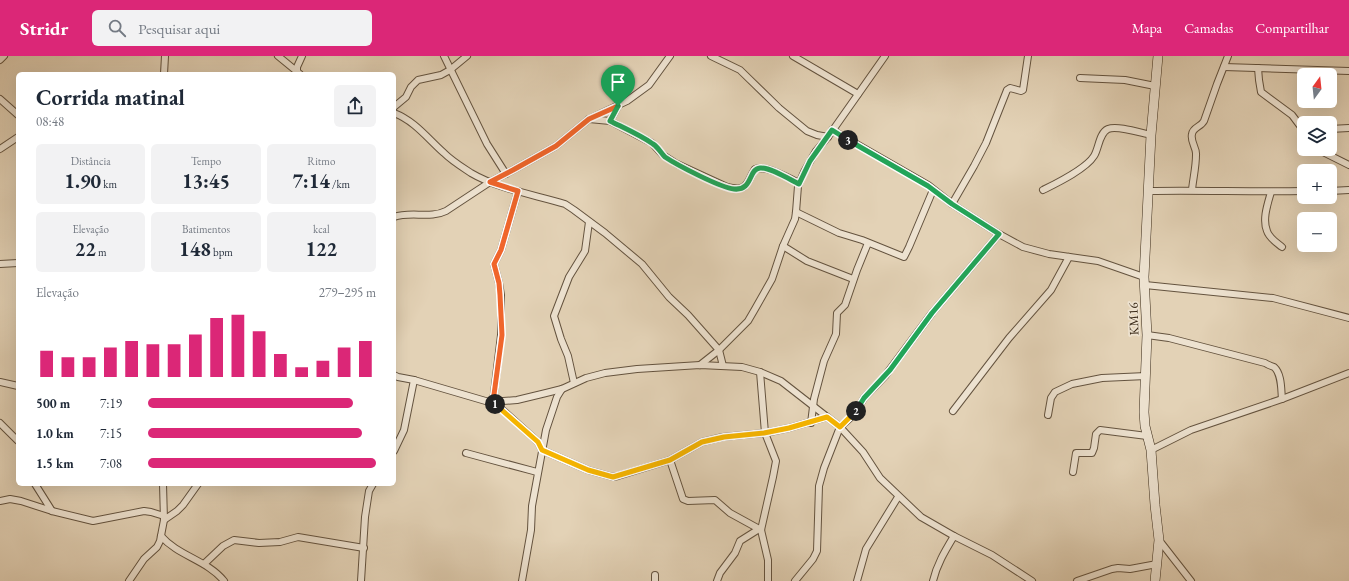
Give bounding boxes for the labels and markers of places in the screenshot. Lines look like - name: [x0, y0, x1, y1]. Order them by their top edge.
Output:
- pin: [601, 65, 635, 106]
- pin: 3: [838, 130, 858, 150]
- pin: 1: [485, 394, 505, 414]
- pin: 2: [846, 401, 866, 421]

